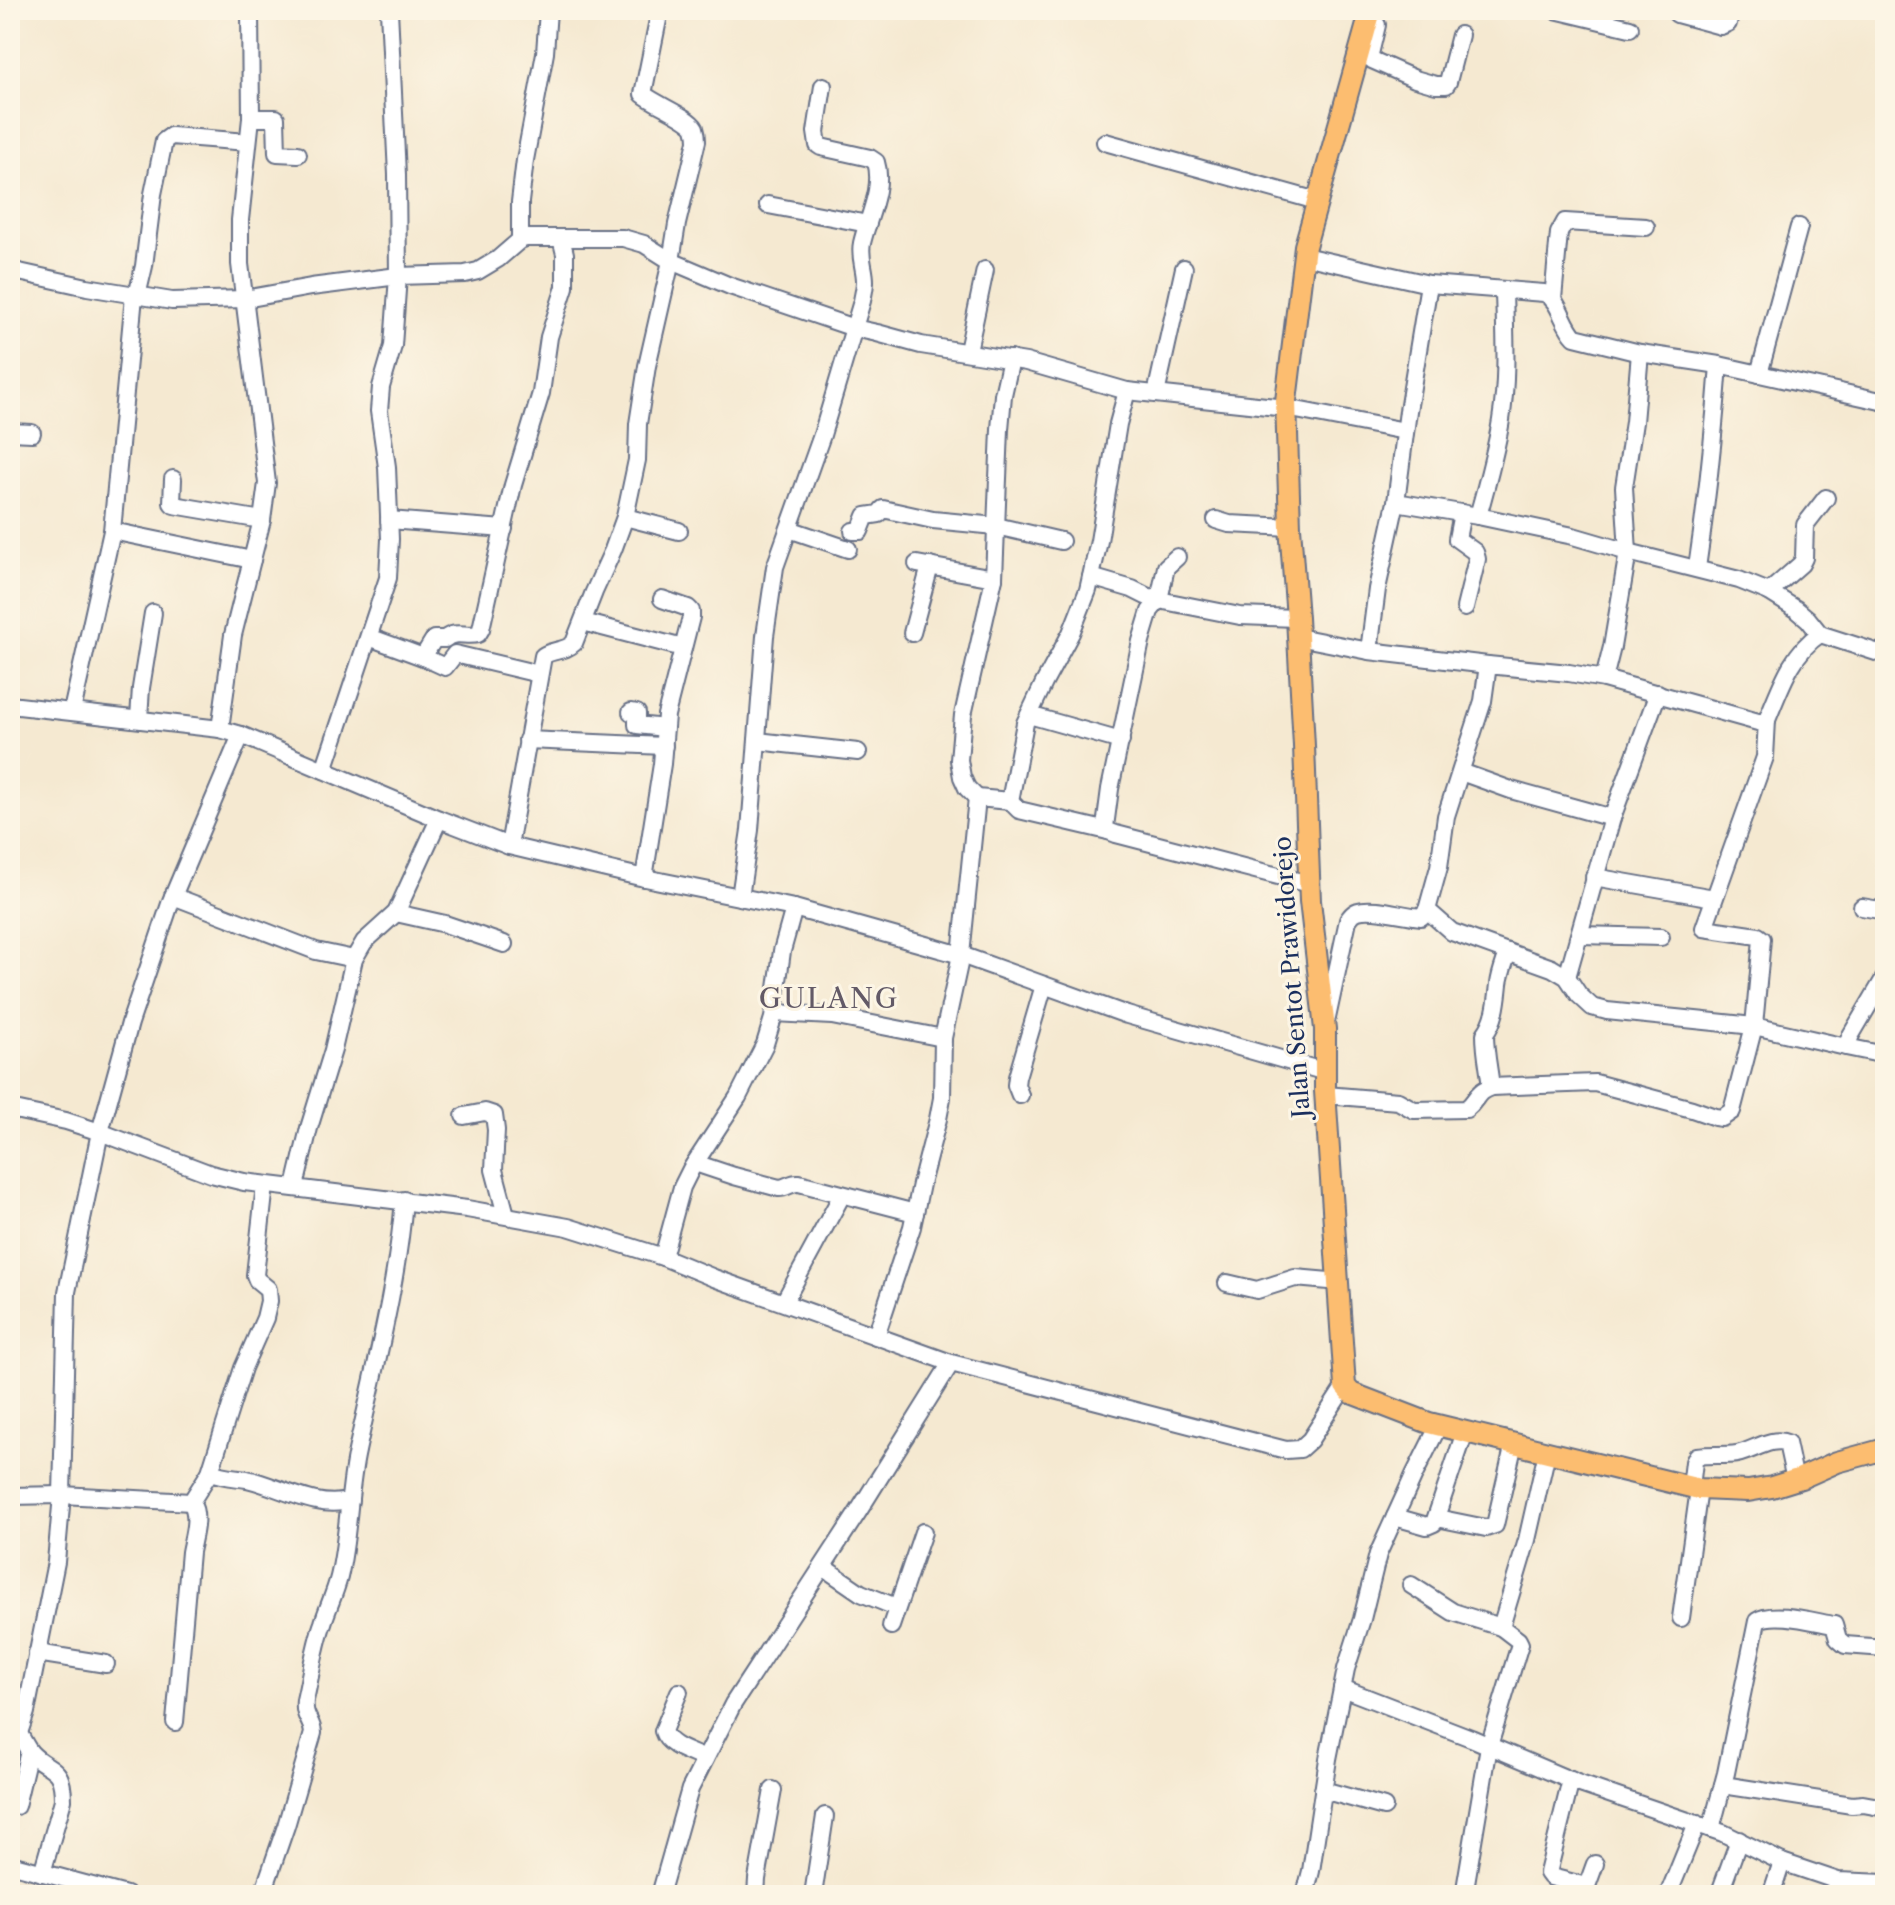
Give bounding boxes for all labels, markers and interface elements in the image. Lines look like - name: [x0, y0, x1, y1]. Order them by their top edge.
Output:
- street label: Jalan Sentot Prawidorejo: [1267, 835, 1316, 1123]
- district label: GULANG: [759, 981, 899, 1015]

